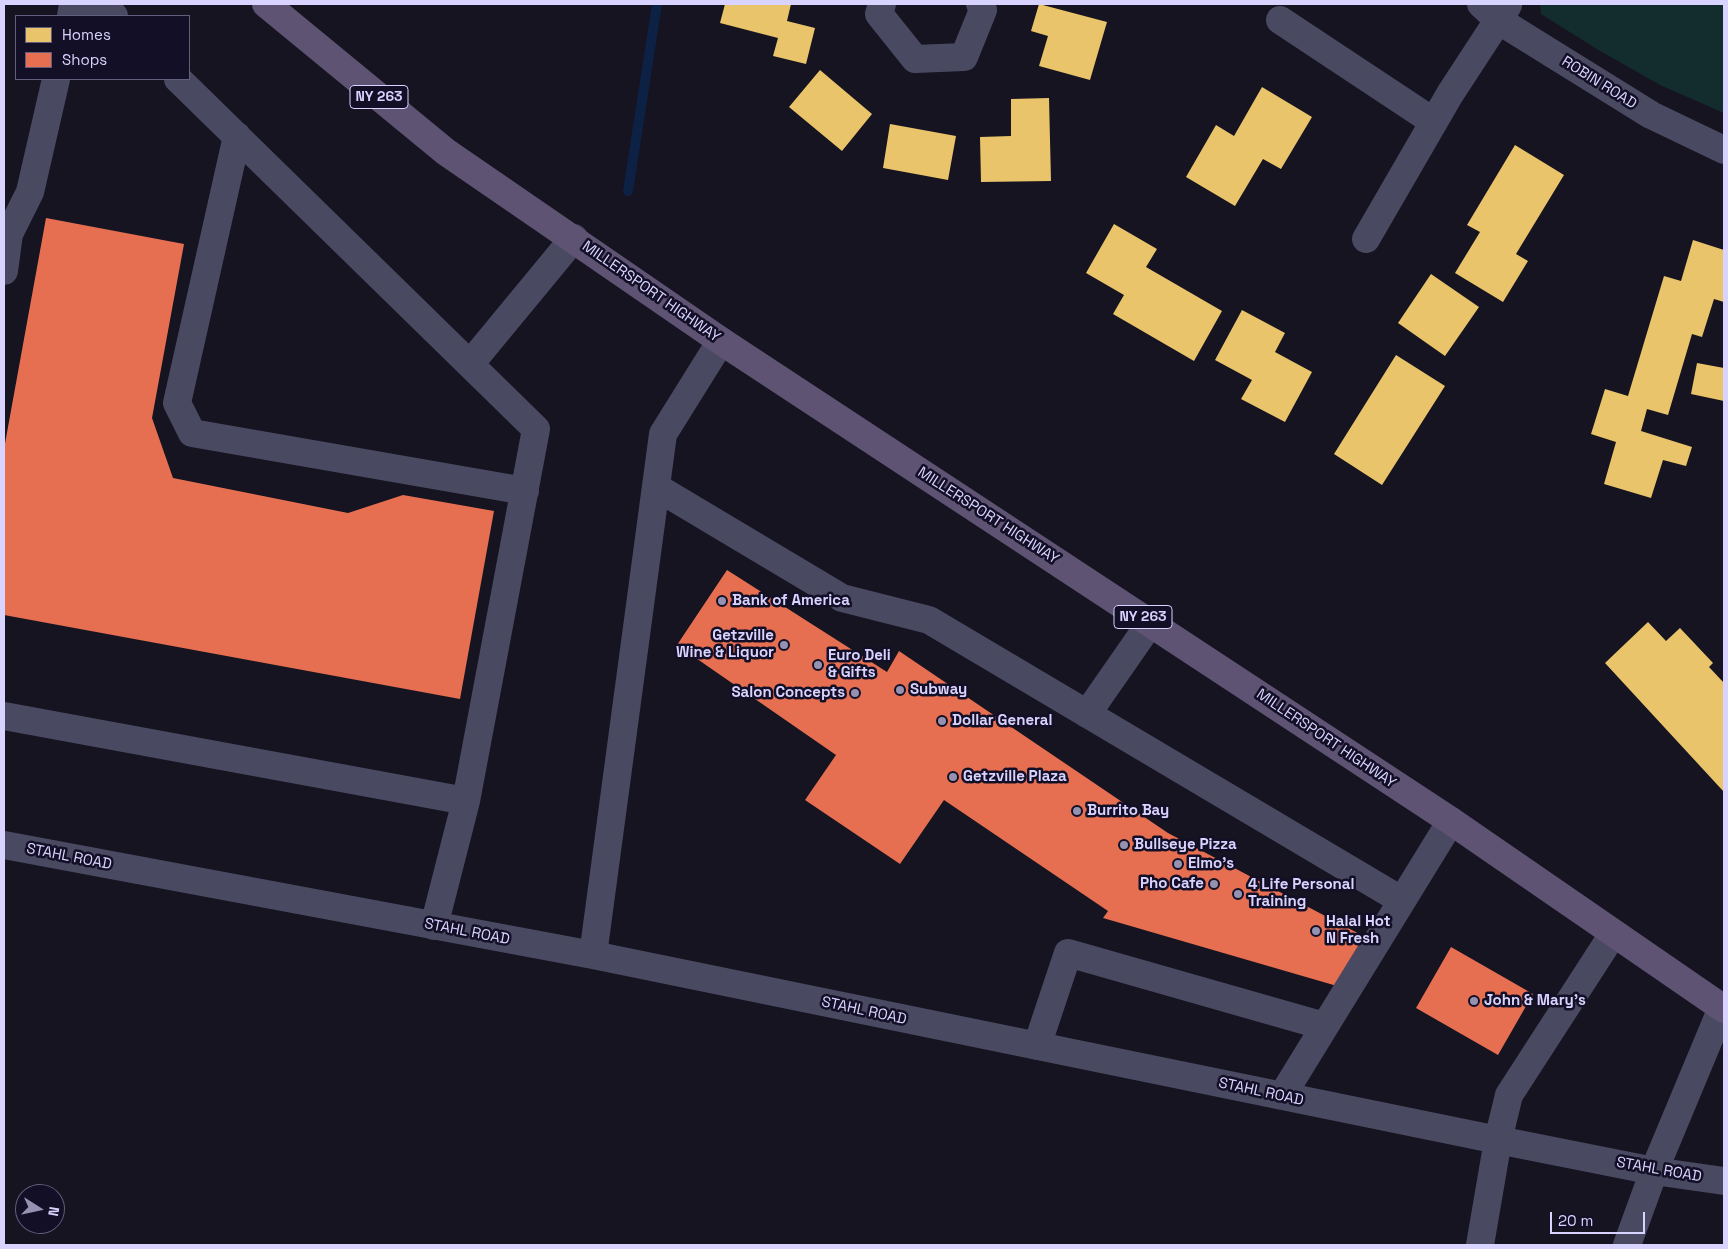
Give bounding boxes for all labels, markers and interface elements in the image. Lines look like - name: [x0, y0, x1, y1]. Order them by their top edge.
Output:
- legend: [15, 15, 190, 80]
- text: Homes: [62, 25, 111, 44]
- text: Shops: [62, 50, 107, 69]
- street label: ROBIN ROAD: [1558, 53, 1640, 113]
- road number: NY 263: [350, 85, 408, 108]
- street label: MILLERSPORT HIGHWAY: [578, 237, 724, 347]
- street label: MILLERSPORT HIGHWAY: [914, 464, 1062, 568]
- place label: Bank of America: [732, 592, 850, 610]
- marker: Bank of America: [716, 595, 728, 607]
- road number: NY 263: [1114, 606, 1172, 628]
- place label: Getzville Wine & Liquor: [676, 627, 774, 662]
- marker: Getzville Wine & Liquor: [778, 639, 790, 651]
- place label: Euro Deli & Gifts: [828, 647, 891, 682]
- marker: Euro Deli & Gifts: [812, 659, 824, 671]
- place label: Subway: [910, 681, 967, 699]
- place label: Salon Concepts: [731, 684, 845, 702]
- marker: Subway: [894, 684, 906, 696]
- street label: MILLERSPORT HIGHWAY: [1253, 686, 1399, 792]
- marker: Salon Concepts: [849, 687, 861, 699]
- place label: Dollar General: [952, 712, 1052, 730]
- marker: Dollar General: [936, 715, 948, 727]
- place label: Getzville Plaza: [963, 768, 1067, 786]
- marker: Getzville Plaza: [947, 771, 959, 783]
- place label: Burrito Bay: [1087, 802, 1169, 820]
- marker: Burrito Bay: [1071, 805, 1083, 817]
- place label: Bullseye Pizza: [1134, 836, 1237, 854]
- marker: Bullseye Pizza: [1118, 839, 1130, 851]
- street label: STAHL ROAD: [25, 840, 113, 874]
- place label: Elmo's: [1188, 855, 1234, 873]
- marker: Elmo's: [1172, 858, 1184, 870]
- place label: Pho Cafe: [1140, 875, 1204, 893]
- place label: 4 Life Personal Training: [1248, 876, 1354, 911]
- marker: Pho Cafe: [1208, 878, 1220, 890]
- marker: 4 Life Personal Training: [1232, 888, 1244, 900]
- place label: Halal Hot N Fresh: [1326, 913, 1391, 948]
- street label: STAHL ROAD: [423, 915, 511, 949]
- marker: Halal Hot N Fresh: [1310, 925, 1322, 937]
- place label: John & Mary's: [1484, 992, 1586, 1010]
- street label: STAHL ROAD: [820, 993, 908, 1029]
- marker: John & Mary's: [1468, 995, 1480, 1007]
- street label: STAHL ROAD: [1217, 1074, 1305, 1110]
- street label: STAHL ROAD: [1615, 1154, 1703, 1186]
- north arrow: [15, 1184, 65, 1234]
- scale bar: [1553, 1202, 1648, 1234]
- text: N: [44, 1205, 63, 1218]
- text: 20 m: [1558, 1211, 1593, 1230]

